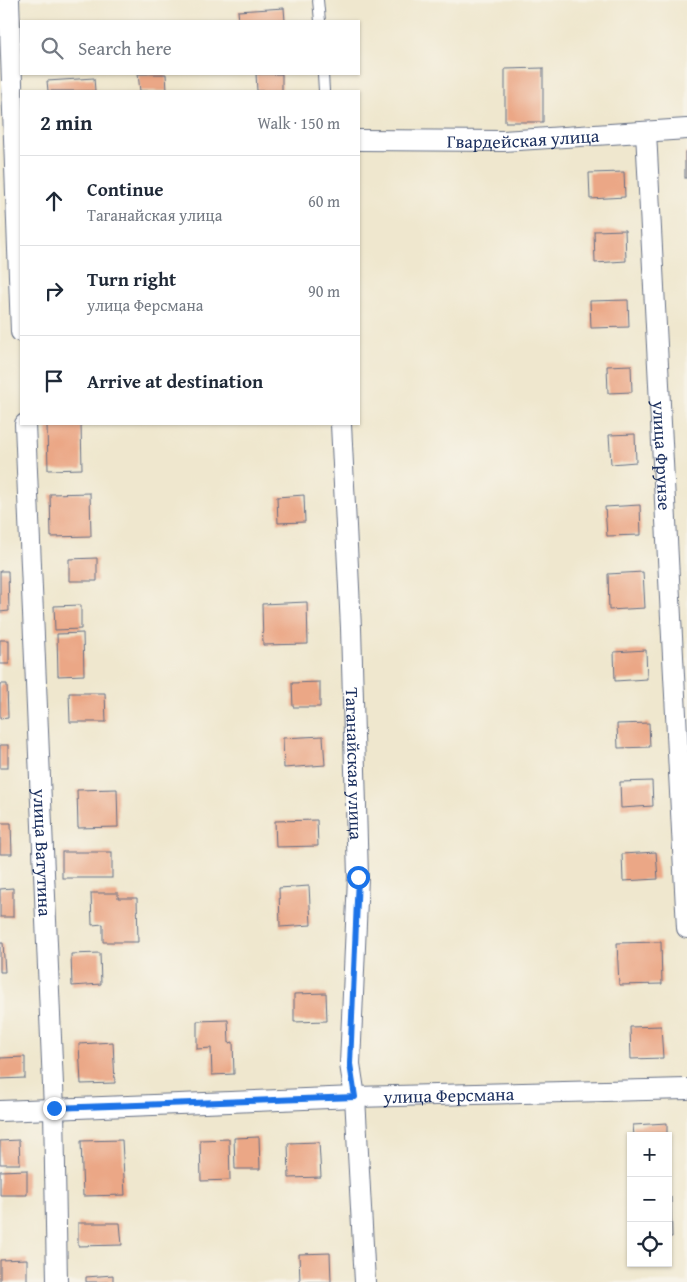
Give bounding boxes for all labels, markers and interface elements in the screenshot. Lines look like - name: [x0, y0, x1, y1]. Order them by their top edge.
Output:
- search box: [20, 20, 360, 75]
- icon: search: [38, 34, 66, 62]
- text: Search here: [78, 34, 172, 62]
- text: 2 min: [40, 107, 92, 138]
- text: Walk · 150 m: [257, 111, 340, 135]
- street label: Гвардейская улица: [447, 121, 600, 155]
- text: Continue: [87, 175, 164, 203]
- icon: ahead: [40, 187, 68, 215]
- text: 60 m: [308, 189, 340, 213]
- text: Таганайская улица: [87, 203, 222, 227]
- text: Turn right: [87, 265, 176, 293]
- icon: right: [40, 277, 68, 305]
- text: 90 m: [308, 279, 340, 303]
- text: улица Ферсмана: [87, 293, 203, 317]
- icon: arrive: [40, 367, 68, 395]
- text: Arrive at destination: [87, 367, 263, 395]
- street label: улица Фрунзе: [646, 399, 679, 511]
- street label: Таганайская улица: [339, 687, 370, 841]
- street label: улица Ватутина: [27, 787, 59, 917]
- route start: [347, 866, 370, 889]
- street label: улица Ферсмана: [382, 1080, 515, 1110]
- route end: [43, 1097, 66, 1120]
- map controls: [627, 1132, 672, 1267]
- button: +: [627, 1132, 672, 1177]
- button: −: [627, 1177, 672, 1222]
- button: locate: [627, 1222, 672, 1267]

